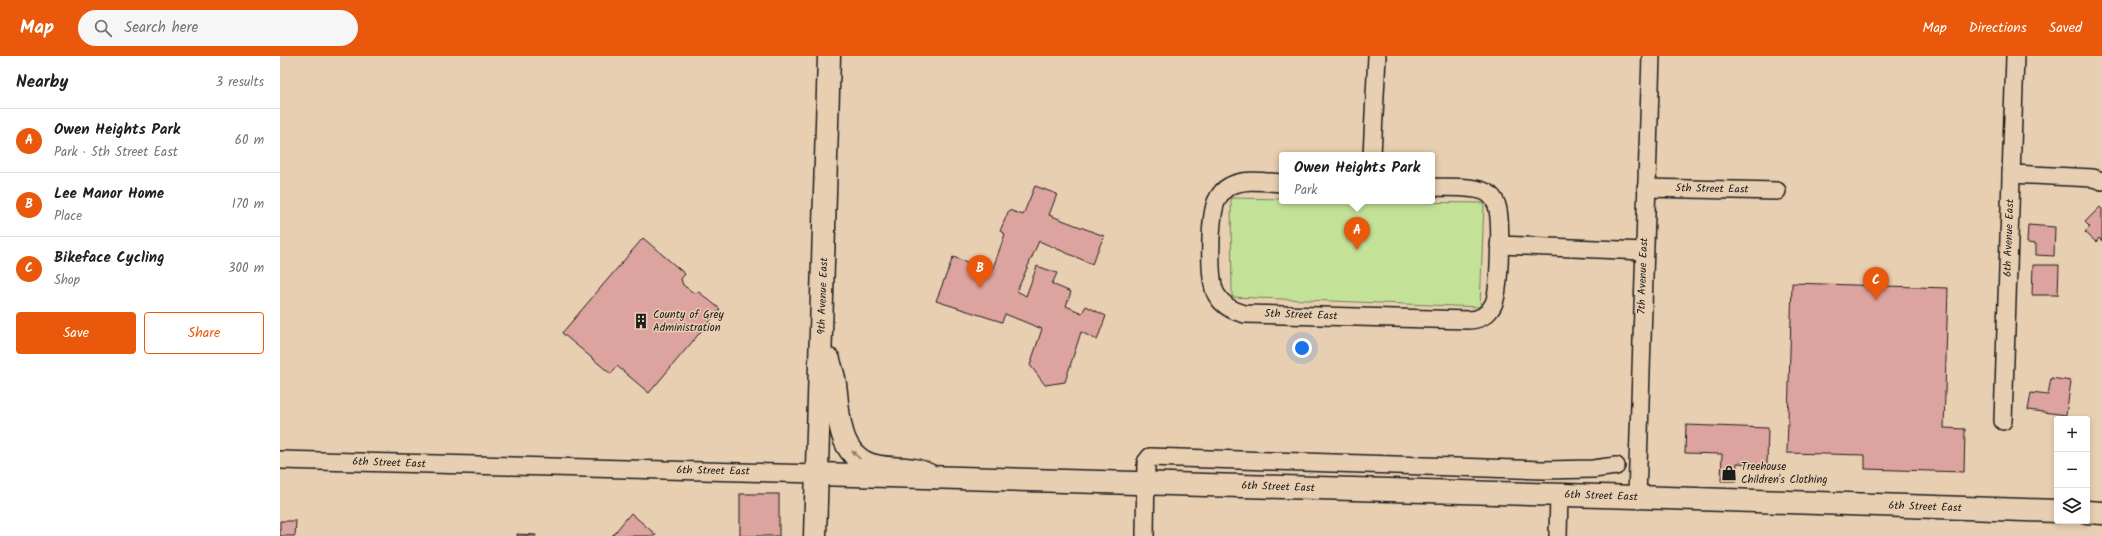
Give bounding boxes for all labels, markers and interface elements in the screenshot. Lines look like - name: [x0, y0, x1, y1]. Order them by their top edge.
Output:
- search box: [78, 10, 358, 46]
- text: Map: [20, 13, 54, 43]
- text: Search here: [124, 16, 198, 40]
- icon: search: [92, 17, 114, 39]
- text: Map: [1922, 17, 1947, 39]
- text: Directions: [1969, 17, 2027, 39]
- text: Saved: [2049, 17, 2082, 39]
- text: Nearby: [16, 69, 68, 96]
- text: 3 results: [216, 72, 264, 93]
- text: Owen Heights Park: [54, 118, 180, 142]
- text: A: [25, 130, 33, 151]
- text: 60 m: [235, 130, 264, 151]
- text: Park · 5th Street East: [54, 142, 178, 163]
- popup: [1279, 152, 1435, 204]
- text: Owen Heights Park: [1294, 156, 1420, 180]
- street label: 5th Street East: [1675, 179, 1750, 199]
- text: Park: [1294, 180, 1317, 201]
- text: Lee Manor Home: [54, 182, 164, 206]
- text: B: [25, 194, 33, 215]
- text: 170 m: [232, 194, 264, 215]
- street label: 6th Avenue East: [1999, 198, 2019, 277]
- text: Place: [54, 206, 82, 227]
- pin: A: [1344, 217, 1370, 250]
- street label: 7th Avenue East: [1633, 236, 1653, 315]
- text: Bikeface Cycling: [54, 246, 164, 270]
- pin: B: [967, 255, 993, 288]
- street label: 9th Avenue East: [813, 256, 833, 335]
- text: C: [25, 258, 33, 279]
- text: 300 m: [228, 258, 264, 279]
- pin: C: [1863, 267, 1889, 300]
- text: Shop: [54, 270, 80, 291]
- street label: 5th Street East: [1264, 305, 1339, 325]
- place label: County of Grey Administration: [653, 306, 724, 337]
- button: Save: [16, 312, 136, 354]
- button: Share: [144, 312, 264, 354]
- building icon: County of Grey Administration: [632, 312, 650, 330]
- your location: [1292, 338, 1312, 358]
- map controls: [2054, 416, 2090, 524]
- button: +: [2054, 416, 2090, 452]
- one-way arrow: [851, 451, 861, 460]
- button: −: [2054, 452, 2090, 488]
- street label: 6th Street East: [352, 453, 427, 473]
- place label: Treehouse Children's Clothing: [1741, 458, 1828, 489]
- street label: 6th Street East: [676, 461, 751, 481]
- shop icon: Treehouse Children's Clothing: [1720, 464, 1738, 482]
- street label: 6th Street East: [1241, 477, 1316, 497]
- street label: 6th Street East: [1564, 486, 1639, 506]
- button: layers: [2054, 488, 2090, 524]
- street label: 6th Street East: [1888, 497, 1963, 517]

